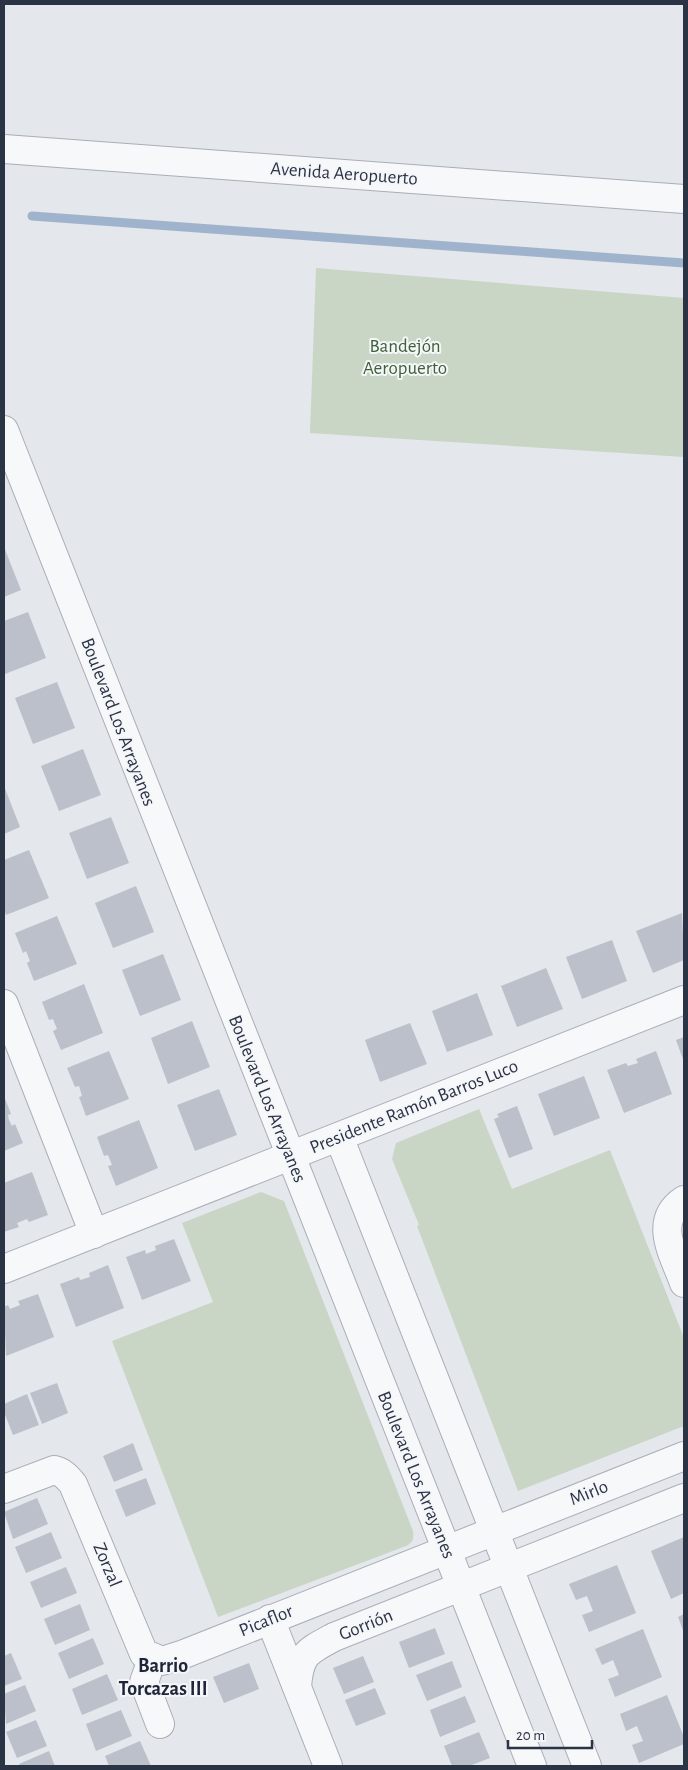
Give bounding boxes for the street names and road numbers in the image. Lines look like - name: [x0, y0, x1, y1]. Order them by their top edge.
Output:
- street label: Avenida Aeropuerto: [270, 159, 418, 189]
- street label: Boulevard Los Arrayanes: [77, 635, 159, 809]
- street label: Boulevard Los Arrayanes: [225, 1013, 309, 1185]
- street label: Presidente Ramón Barros Luco: [307, 1056, 521, 1158]
- street label: Boulevard Los Arrayanes: [374, 1389, 458, 1561]
- street label: Mirlo: [567, 1477, 611, 1509]
- street label: Zorzal: [89, 1540, 125, 1590]
- street label: Picaflor: [236, 1602, 296, 1640]
- street label: Gorrión: [336, 1606, 396, 1644]

